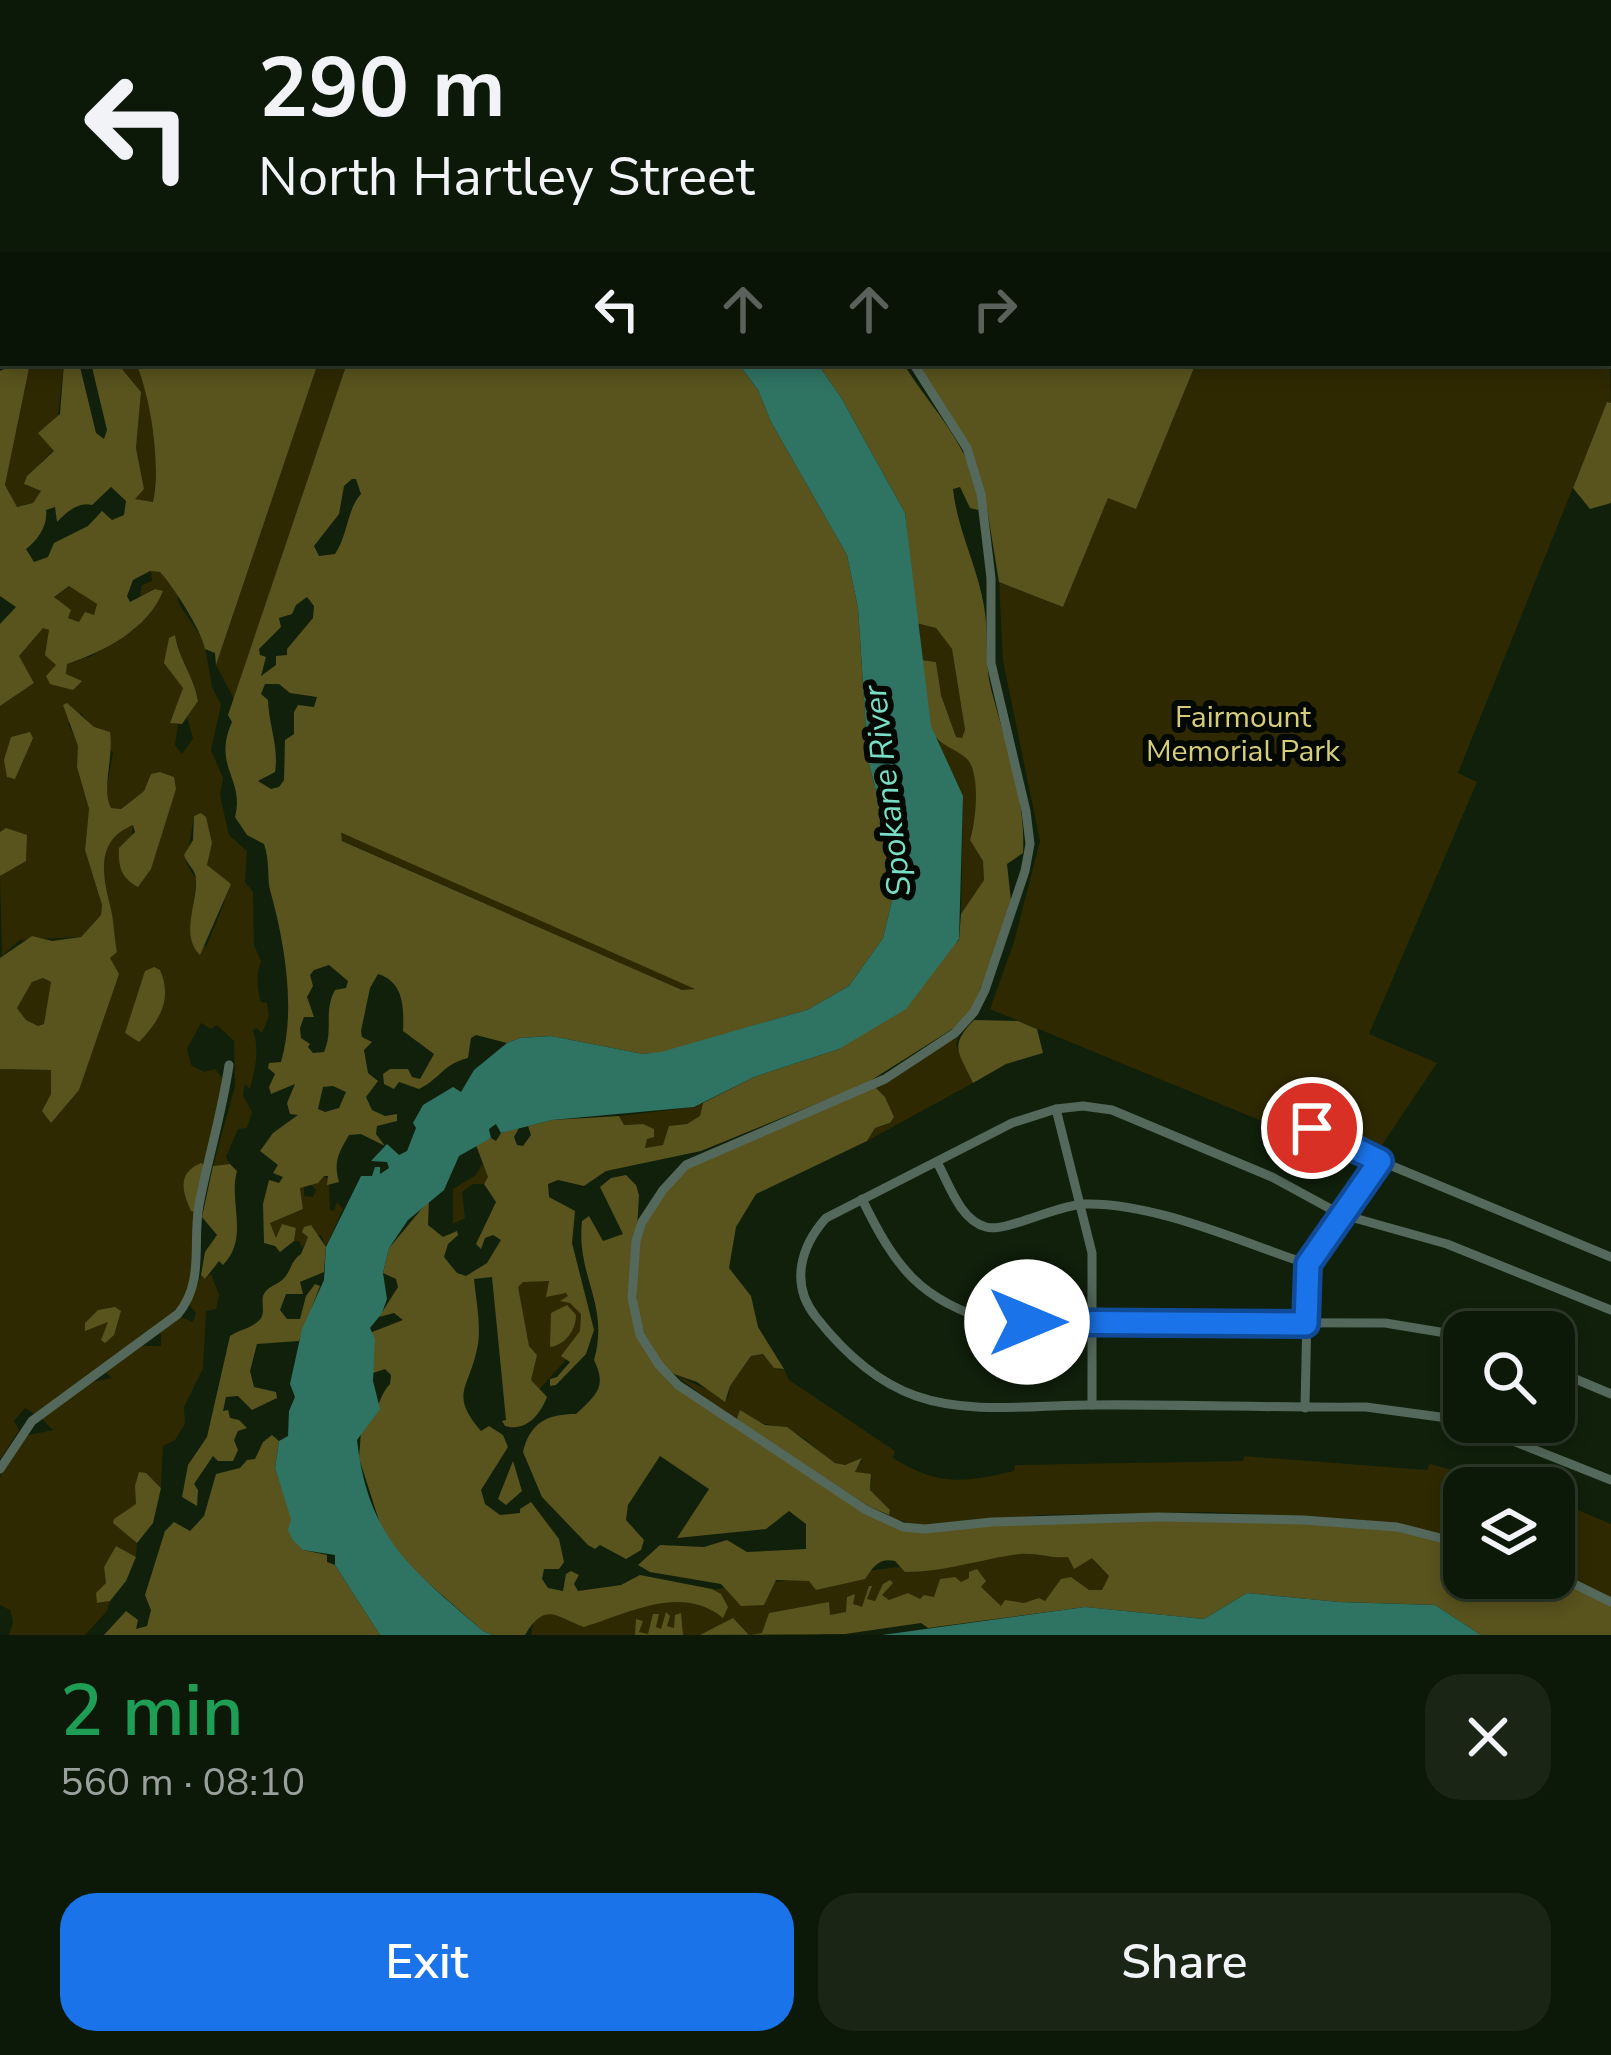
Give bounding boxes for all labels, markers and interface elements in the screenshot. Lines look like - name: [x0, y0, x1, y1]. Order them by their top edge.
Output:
- text: 290 m: [258, 31, 506, 146]
- icon: left: [60, 48, 216, 204]
- text: North Hartley Street: [258, 140, 755, 214]
- icon: left: [584, 276, 650, 342]
- icon: ahead: [710, 276, 776, 342]
- icon: ahead: [836, 276, 902, 342]
- icon: right: [962, 276, 1028, 342]
- water label: Spokane River: [852, 682, 923, 899]
- park label: Fairmount Memorial Park: [1146, 697, 1341, 772]
- pin: [1261, 1077, 1363, 1179]
- icon: arrive: [1279, 1095, 1345, 1161]
- position arrow: [964, 1259, 1090, 1385]
- map controls: [1443, 1311, 1575, 1599]
- button: search: [1443, 1311, 1575, 1443]
- button: layers: [1443, 1467, 1575, 1599]
- text: 2 min: [60, 1662, 243, 1760]
- button: close: [1425, 1674, 1551, 1800]
- text: 560 m · 08:10: [60, 1756, 305, 1809]
- button: Exit: [60, 1893, 794, 2031]
- button: Share: [818, 1893, 1551, 2031]

